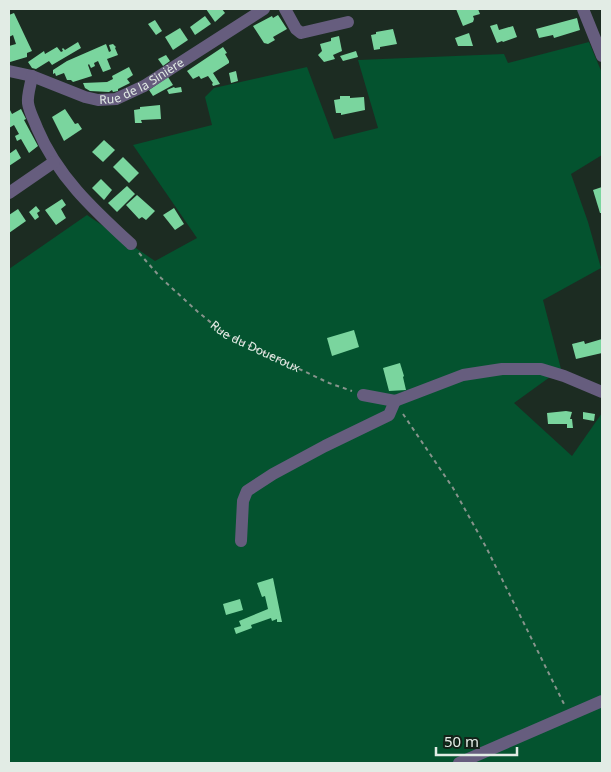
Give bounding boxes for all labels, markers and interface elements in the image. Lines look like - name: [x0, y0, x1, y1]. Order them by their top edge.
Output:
- street label: Rue de la Sinière: [99, 53, 187, 108]
- street label: Rue du Doueroux: [207, 316, 304, 376]
- scale bar: [436, 724, 517, 756]
- text: 50 m: [444, 731, 479, 751]

